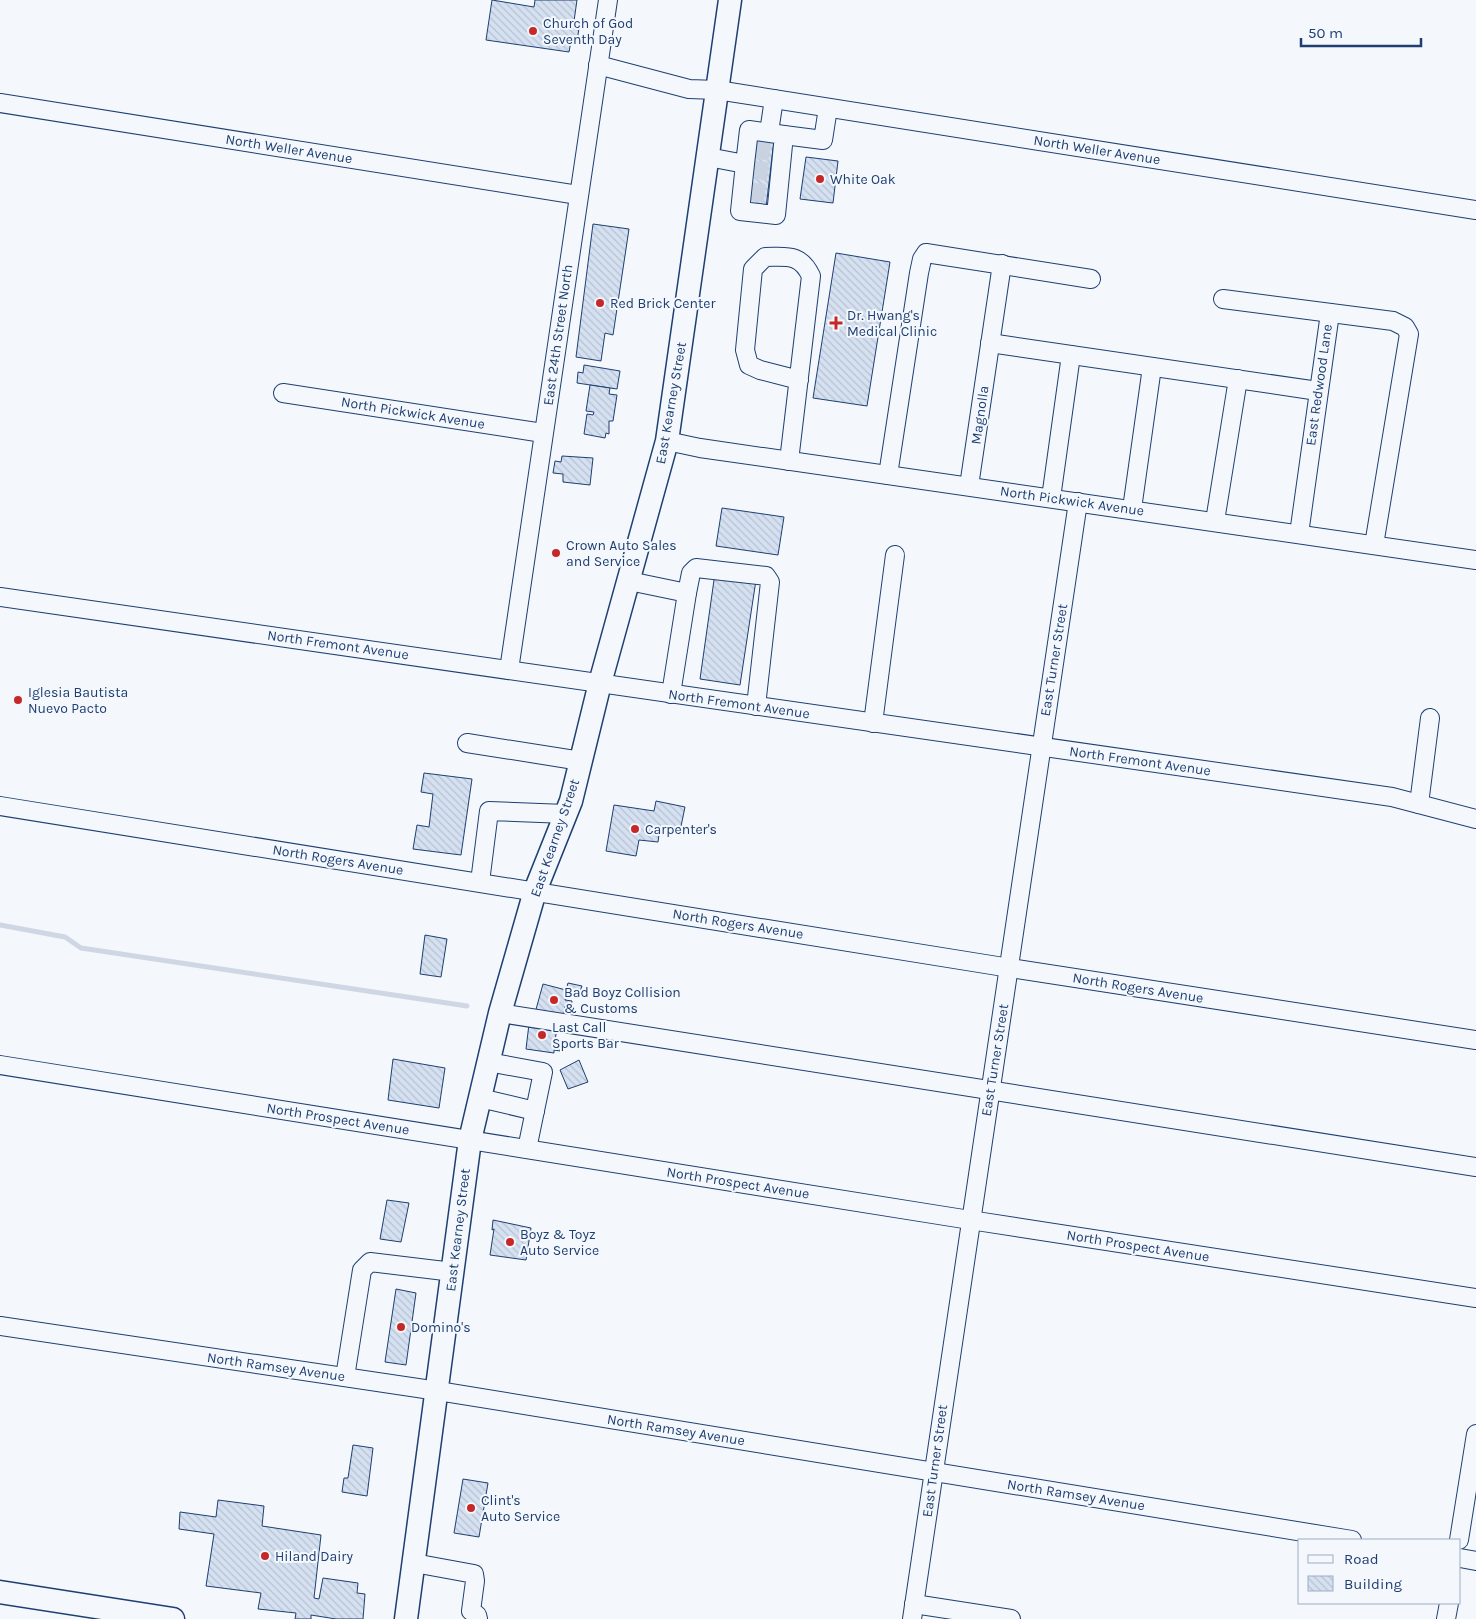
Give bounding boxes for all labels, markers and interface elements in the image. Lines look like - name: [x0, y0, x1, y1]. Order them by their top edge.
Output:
- place label: Church of God Seventh Day: [543, 15, 633, 48]
- scale bar: [1301, 15, 1421, 47]
- text: 50 m: [1308, 24, 1343, 42]
- marker: Church of God Seventh Day: [527, 25, 539, 37]
- street label: North Weller Avenue: [224, 131, 354, 167]
- street label: North Weller Avenue: [1032, 132, 1162, 168]
- place label: White Oak: [830, 171, 896, 188]
- marker: White Oak: [814, 173, 826, 185]
- street label: East 24th Street North: [540, 263, 576, 407]
- place label: Red Brick Center: [610, 295, 716, 312]
- marker: Red Brick Center: [594, 297, 606, 309]
- place label: Dr. Hwang's Medical Clinic: [847, 307, 937, 340]
- marker: Dr. Hwang's Medical Clinic: [829, 316, 843, 330]
- street label: East Redwood Lane: [1302, 323, 1336, 447]
- street label: East Kearney Street: [652, 341, 690, 465]
- street label: Magnolla: [967, 385, 993, 445]
- street label: North Pickwick Avenue: [340, 393, 486, 433]
- street label: North Pickwick Avenue: [999, 482, 1145, 520]
- place label: Crown Auto Sales and Service: [566, 537, 677, 570]
- marker: Crown Auto Sales and Service: [550, 547, 562, 559]
- street label: East Turner Street: [1037, 603, 1071, 717]
- street label: North Fremont Avenue: [266, 627, 410, 663]
- place label: Iglesia Bautista Nuevo Pacto: [28, 684, 128, 717]
- street label: North Fremont Avenue: [667, 686, 811, 722]
- marker: Iglesia Bautista Nuevo Pacto: [12, 694, 24, 706]
- street label: North Fremont Avenue: [1068, 743, 1212, 779]
- street label: East Kearney Street: [527, 777, 583, 899]
- place label: Carpenter's: [645, 821, 717, 838]
- marker: Carpenter's: [629, 823, 641, 835]
- street label: North Rogers Avenue: [271, 841, 405, 879]
- street label: North Rogers Avenue: [671, 905, 805, 943]
- street label: North Rogers Avenue: [1071, 969, 1205, 1007]
- place label: Bad Boyz Collision & Customs: [564, 984, 681, 1017]
- marker: Bad Boyz Collision & Customs: [548, 994, 560, 1006]
- street label: East Turner Street: [978, 1003, 1012, 1117]
- place label: Last Call Sports Bar: [552, 1019, 620, 1052]
- marker: Last Call Sports Bar: [536, 1029, 548, 1041]
- street label: North Prospect Avenue: [265, 1099, 411, 1139]
- street label: North Prospect Avenue: [665, 1163, 811, 1203]
- street label: East Kearney Street: [442, 1167, 474, 1293]
- place label: Boyz & Toyz Auto Service: [520, 1226, 599, 1259]
- street label: North Prospect Avenue: [1065, 1226, 1211, 1266]
- marker: Boyz & Toyz Auto Service: [504, 1236, 516, 1248]
- place label: Domino's: [411, 1319, 471, 1336]
- marker: Domino's: [395, 1321, 407, 1333]
- street label: North Ramsey Avenue: [206, 1349, 346, 1385]
- street label: East Turner Street: [919, 1404, 951, 1518]
- street label: North Ramsey Avenue: [606, 1411, 746, 1449]
- street label: North Ramsey Avenue: [1006, 1476, 1146, 1514]
- place label: Clint's Auto Service: [481, 1492, 560, 1525]
- marker: Clint's Auto Service: [465, 1502, 477, 1514]
- legend: [1298, 1539, 1461, 1604]
- place label: Hiland Dairy: [275, 1548, 353, 1565]
- marker: Hiland Dairy: [259, 1550, 271, 1562]
- text: Road: [1344, 1550, 1379, 1568]
- text: Building: [1344, 1575, 1402, 1593]

